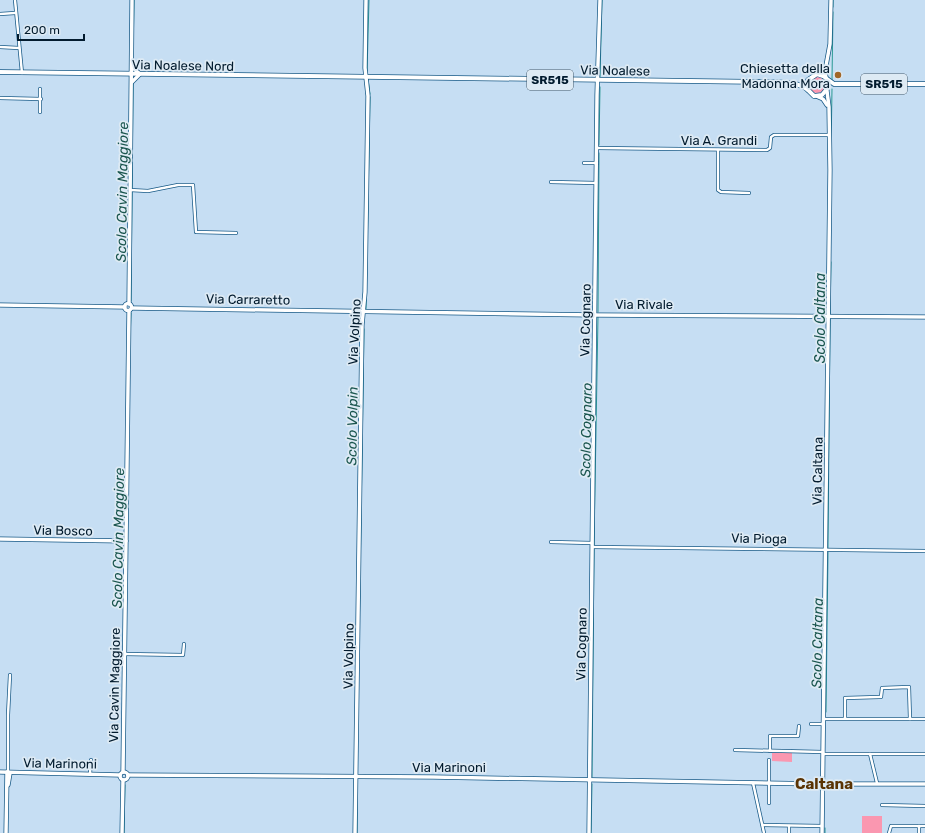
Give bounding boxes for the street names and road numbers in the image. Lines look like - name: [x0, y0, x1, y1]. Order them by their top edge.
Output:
- street label: Via Noalese Nord: [132, 57, 234, 74]
- street label: Via Noalese: [580, 62, 650, 79]
- road number: SR515: [527, 70, 573, 90]
- road number: SR515: [861, 74, 907, 94]
- street label: Via A. Grandi: [681, 133, 757, 148]
- street label: Via Cognaro: [577, 283, 595, 357]
- street label: Via Carraretto: [206, 291, 290, 308]
- street label: Via Rivale: [615, 297, 673, 312]
- street label: Via Volpino: [345, 299, 364, 366]
- street label: Via Caltana: [809, 437, 826, 505]
- street label: Via Bosco: [33, 522, 93, 539]
- street label: Via Pioga: [731, 531, 787, 547]
- street label: Via Cognaro: [573, 607, 591, 681]
- street label: Via Volpino: [340, 623, 357, 689]
- street label: Via Cavin Maggiore: [106, 627, 124, 743]
- street label: Via Marinoni: [23, 755, 97, 772]
- street label: Via Marinoni: [412, 760, 486, 775]

